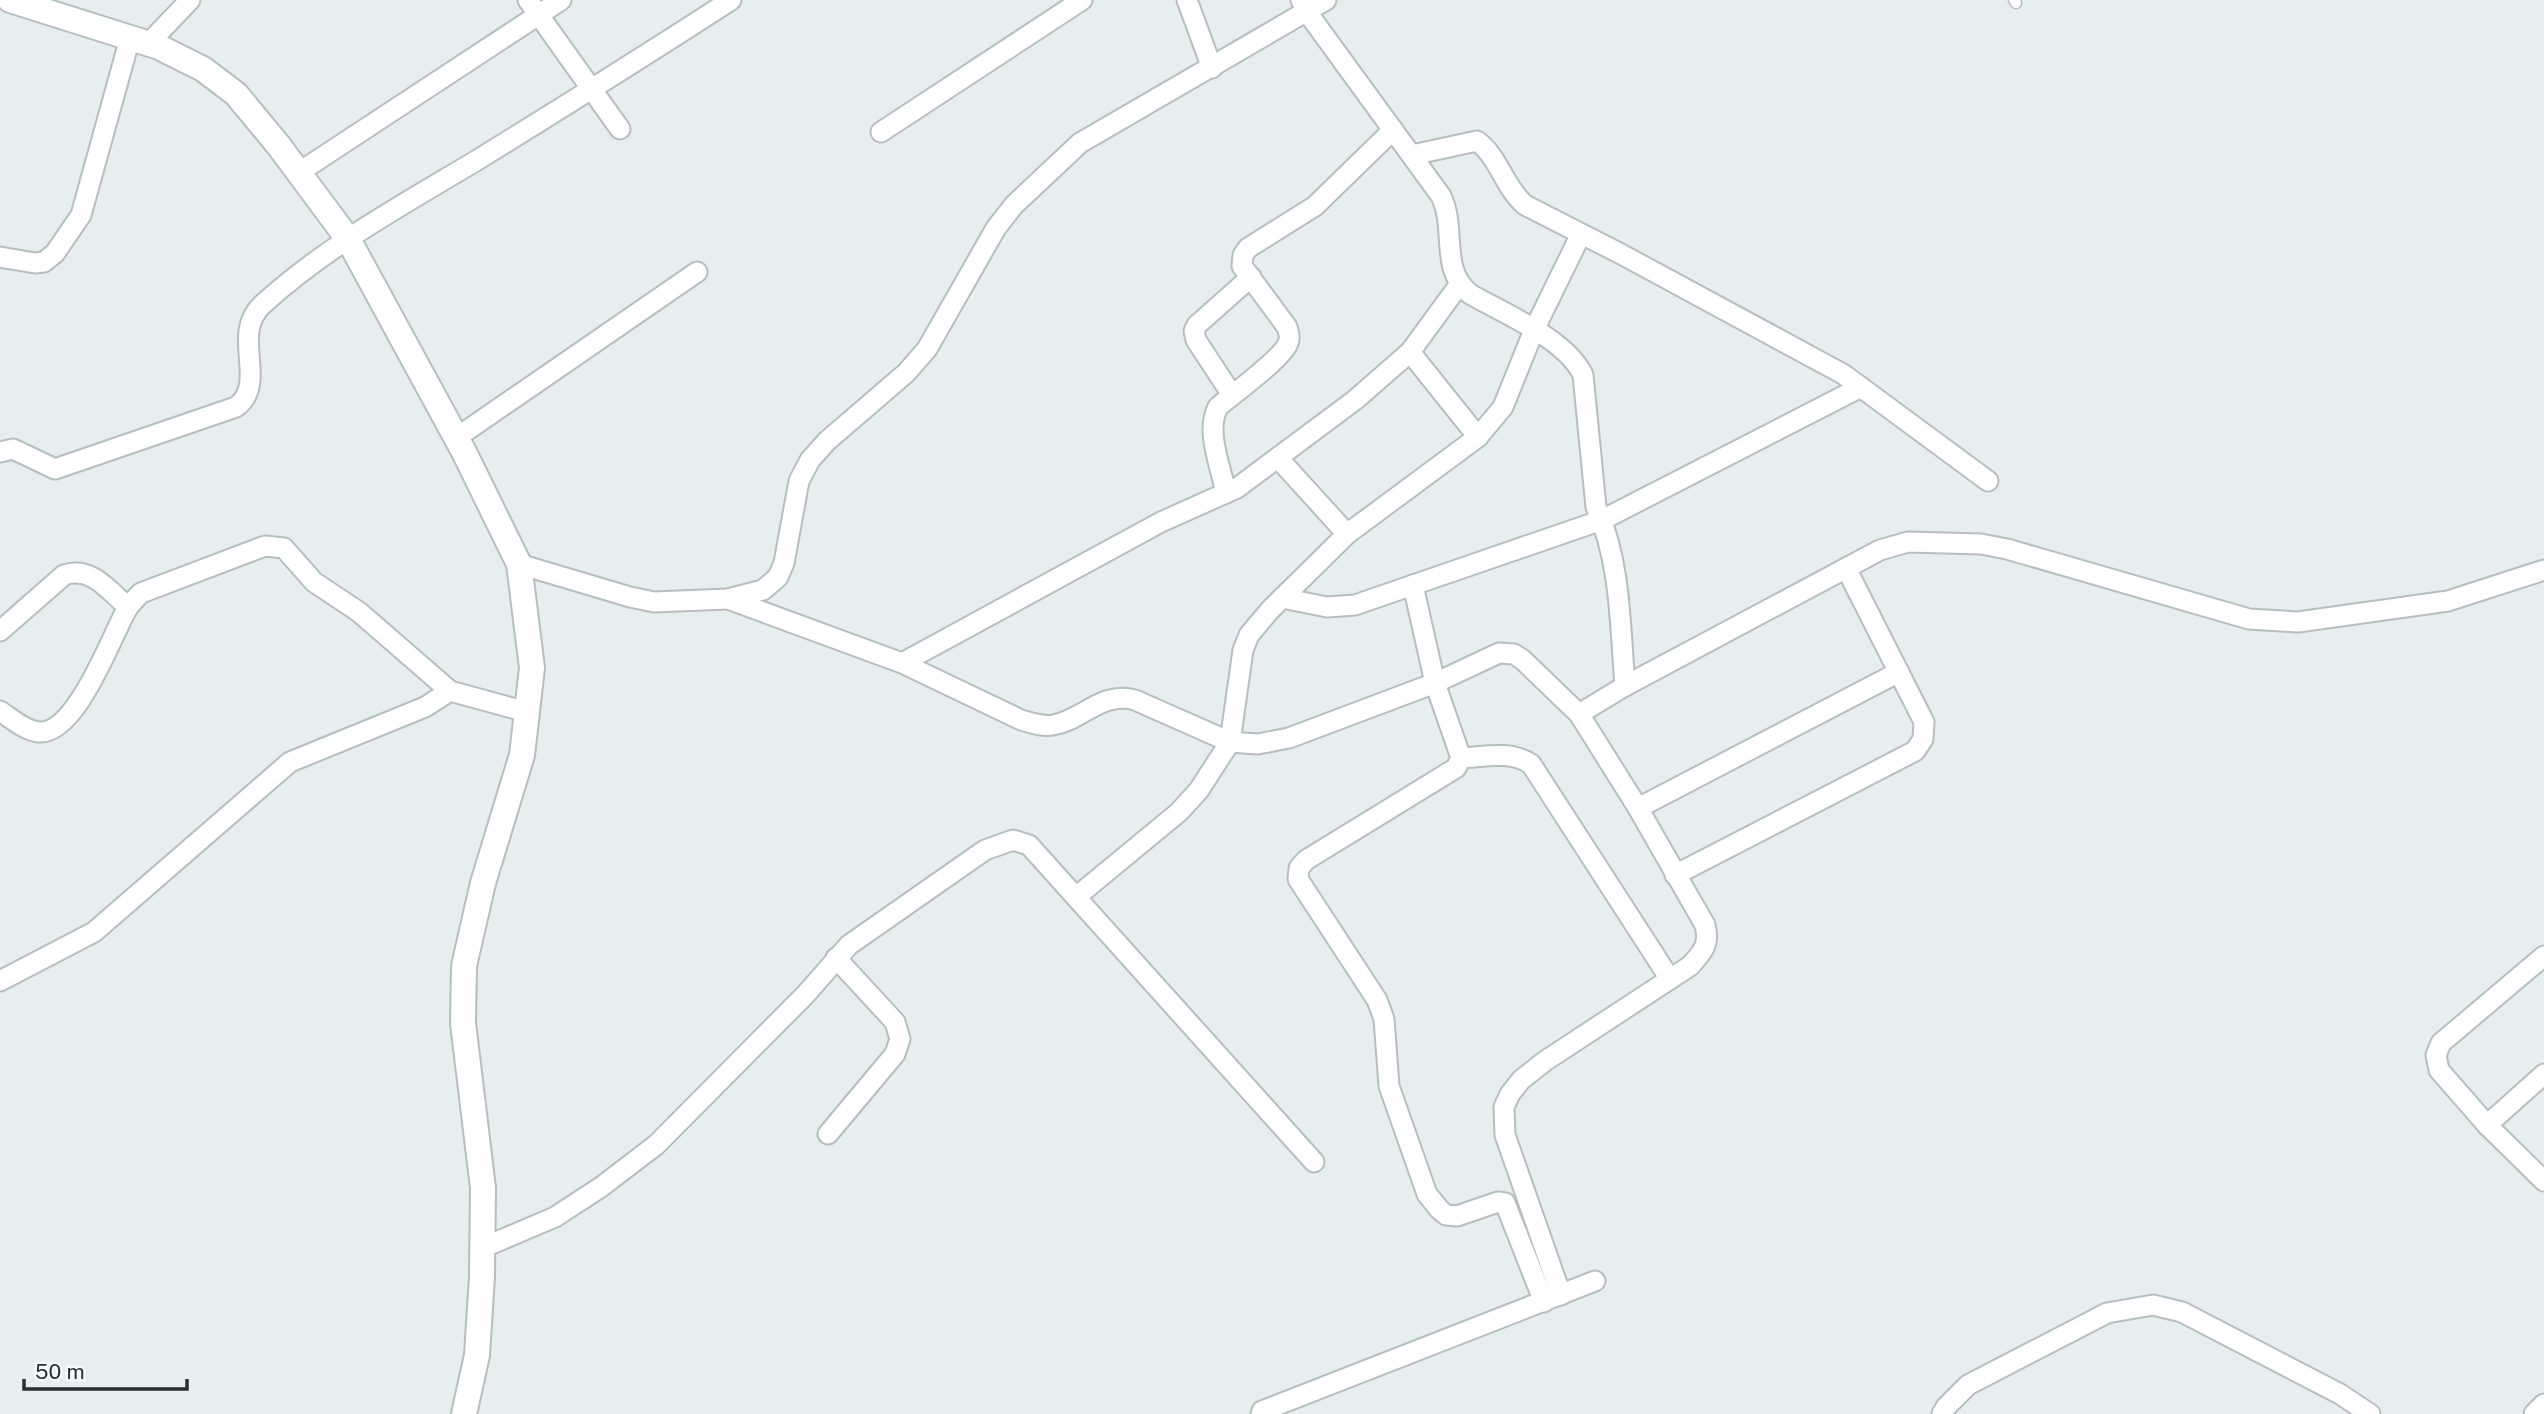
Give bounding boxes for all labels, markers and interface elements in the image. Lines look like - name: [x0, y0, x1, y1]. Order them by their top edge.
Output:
- scale bar: [24, 1348, 187, 1392]
- text: 50 m: [35, 1359, 85, 1384]

